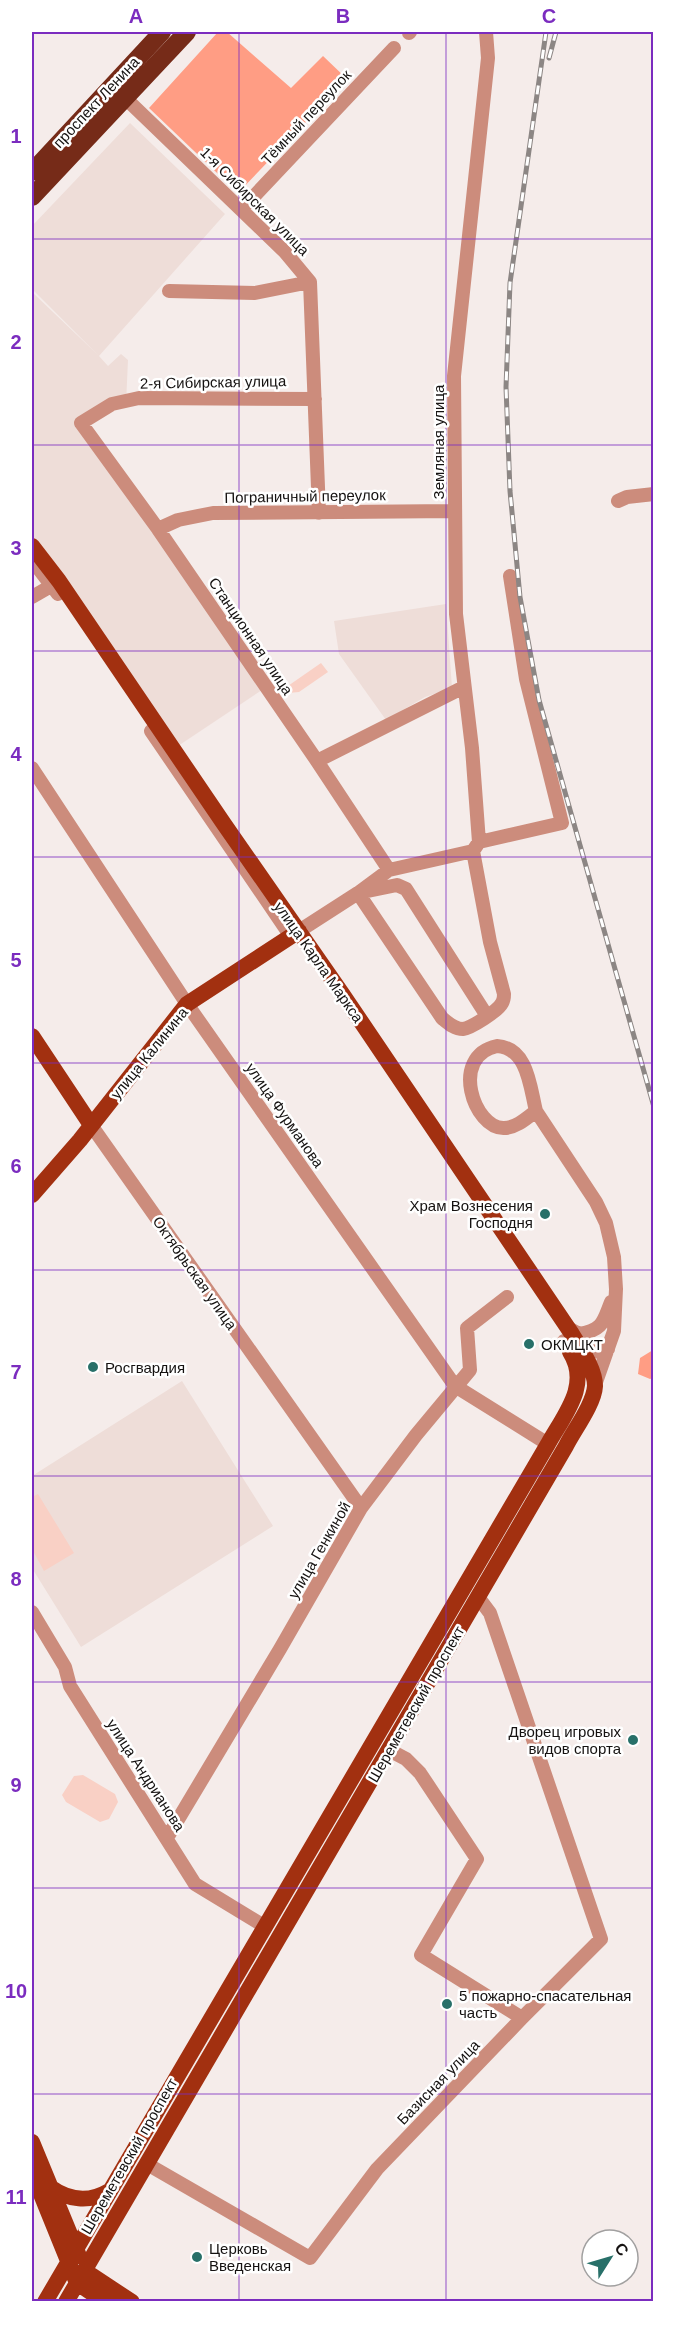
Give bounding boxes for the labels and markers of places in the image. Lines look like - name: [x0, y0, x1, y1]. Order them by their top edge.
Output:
- place label: Храм Вознесения Господня: [410, 1197, 533, 1231]
- marker: Храм Вознесения Господня: [538, 1207, 552, 1221]
- place label: ОКМЦКТ: [541, 1336, 603, 1353]
- marker: ОКМЦКТ: [522, 1337, 536, 1351]
- place label: Росгвардия: [105, 1359, 185, 1376]
- marker: Росгвардия: [86, 1360, 100, 1374]
- place label: Дворец игровых видов спорта: [508, 1723, 622, 1757]
- marker: Дворец игровых видов спорта: [626, 1733, 640, 1747]
- place label: 5 пожарно-спасательная часть: [459, 1987, 632, 2021]
- marker: 5 пожарно-спасательная часть: [440, 1997, 454, 2011]
- place label: Церковь Введенская: [209, 2240, 291, 2274]
- marker: Церковь Введенская: [190, 2250, 204, 2264]

